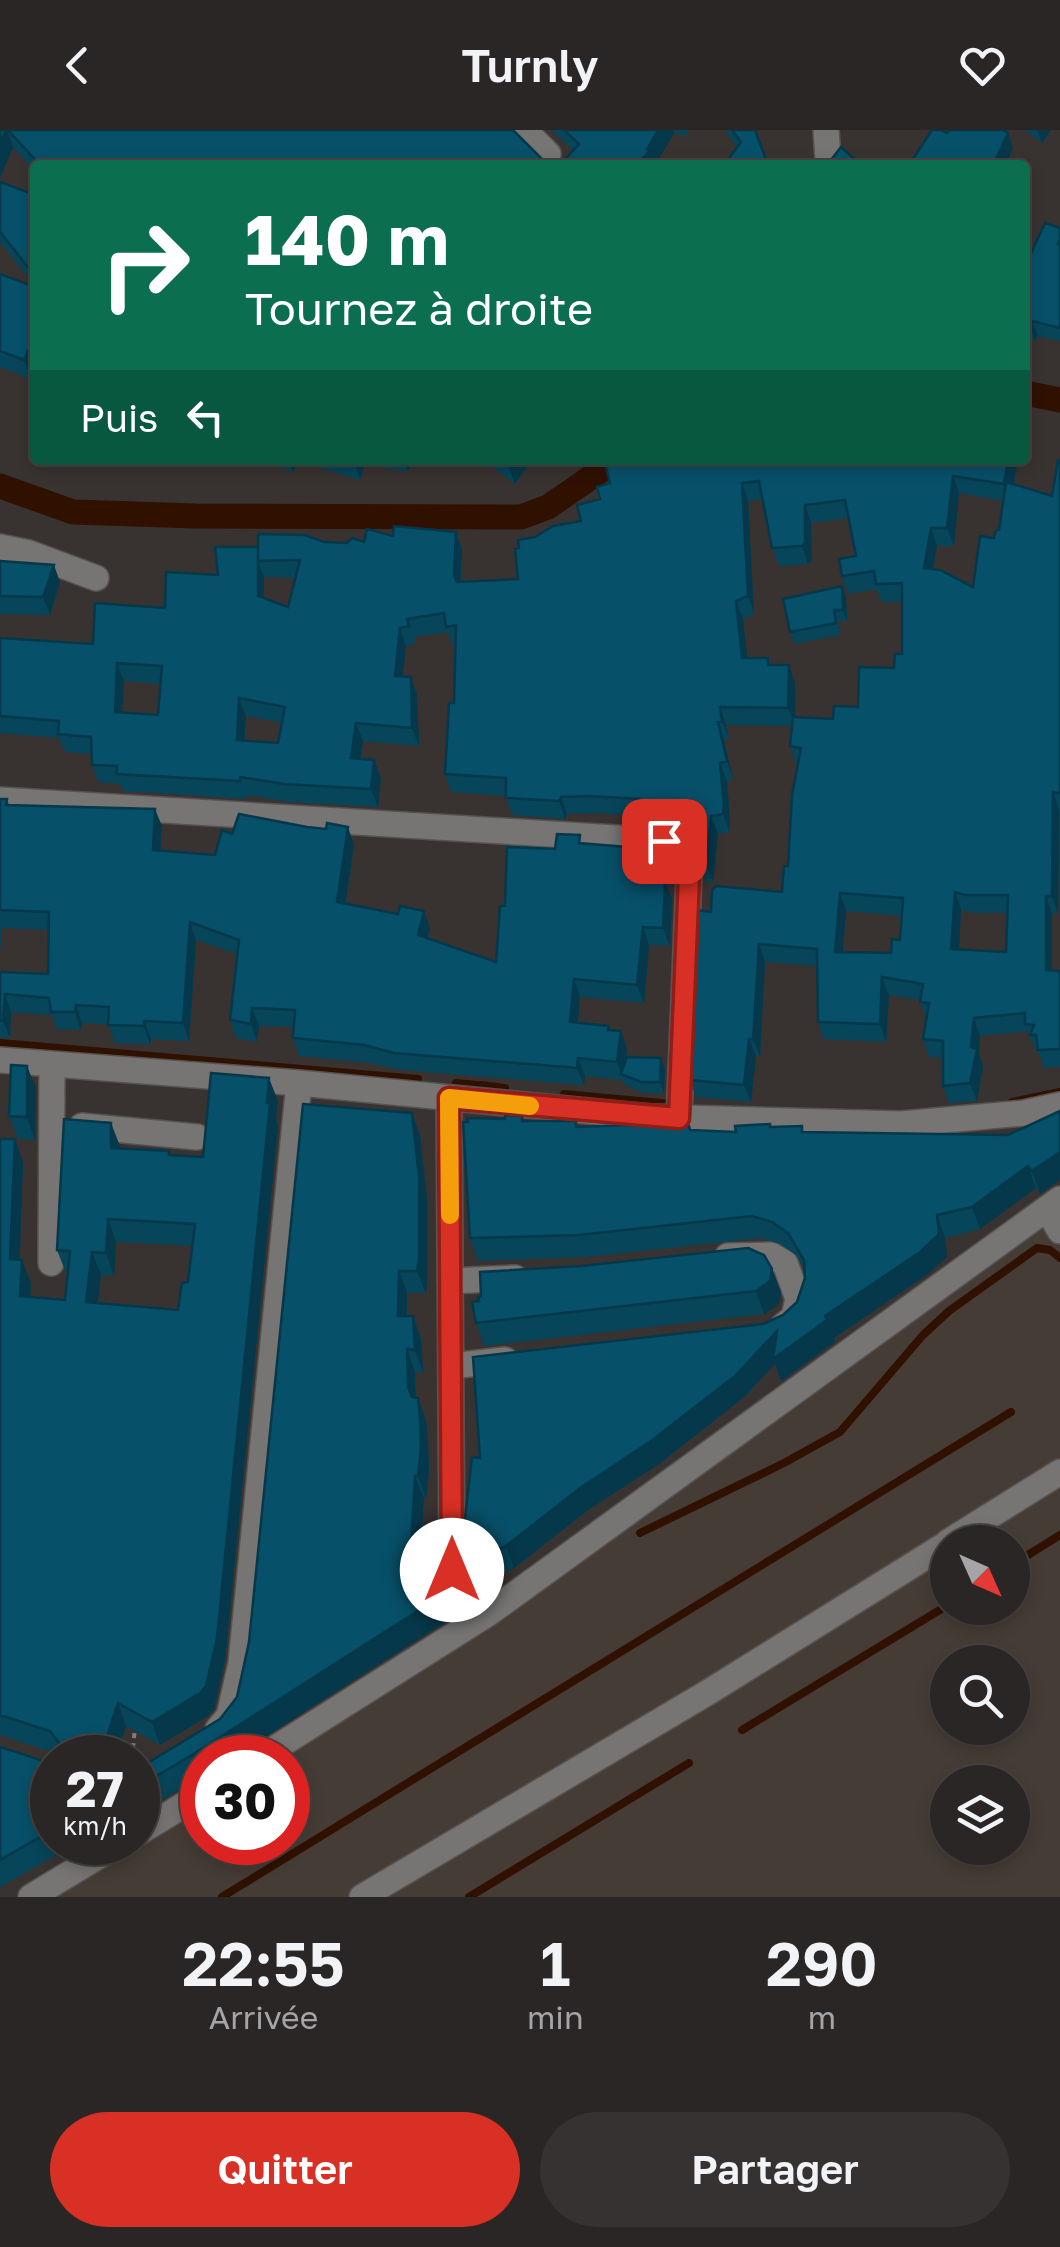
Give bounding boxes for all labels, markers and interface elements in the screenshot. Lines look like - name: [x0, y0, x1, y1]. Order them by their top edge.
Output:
- icon: back: [50, 38, 105, 93]
- text: Turnly: [462, 38, 598, 92]
- icon: heart: [955, 38, 1010, 93]
- text: 140 m: [245, 196, 449, 280]
- icon: right: [80, 200, 210, 330]
- text: Tournez à droite: [245, 281, 593, 335]
- icon: left: [178, 390, 233, 445]
- text: Puis: [80, 395, 158, 440]
- pin: [622, 799, 707, 884]
- icon: arrive: [637, 814, 692, 869]
- position arrow: [400, 1518, 504, 1622]
- north arrow: [930, 1525, 1030, 1625]
- map controls: [930, 1525, 1030, 1865]
- button: search: [930, 1645, 1030, 1745]
- speed limit sign: 30: [180, 1735, 310, 1865]
- text: 27: [66, 1758, 124, 1818]
- button: layers: [930, 1765, 1030, 1865]
- text: km/h: [63, 1810, 127, 1841]
- text: 22:55: [182, 1927, 345, 1999]
- text: 1: [540, 1927, 570, 1999]
- text: 290: [766, 1927, 878, 1999]
- text: Arrivée: [209, 1998, 318, 2036]
- text: min: [527, 1998, 584, 2036]
- text: m: [808, 1998, 836, 2036]
- button: Quitter: [50, 2112, 520, 2227]
- button: Partager: [540, 2112, 1010, 2227]

